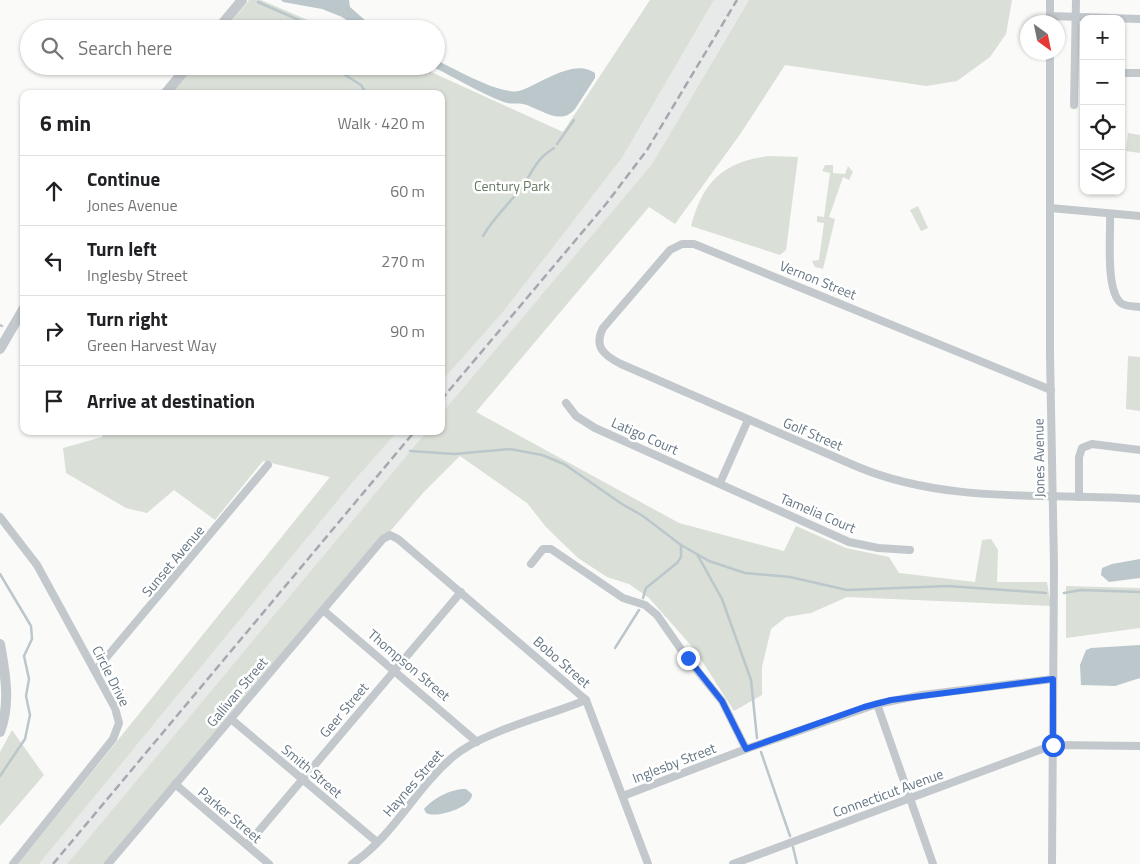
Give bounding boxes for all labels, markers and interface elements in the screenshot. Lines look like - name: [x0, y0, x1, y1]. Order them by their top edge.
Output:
- north arrow: [1020, 15, 1065, 60]
- map controls: [1080, 15, 1125, 195]
- button: +: [1080, 15, 1125, 60]
- search box: [20, 20, 445, 75]
- text: Search here: [78, 33, 172, 62]
- icon: search: [38, 34, 66, 62]
- button: −: [1080, 60, 1125, 105]
- button: locate: [1080, 105, 1125, 150]
- text: 6 min: [40, 107, 91, 139]
- text: Walk · 420 m: [337, 111, 425, 135]
- button: layers: [1080, 150, 1125, 195]
- text: Continue: [87, 164, 160, 193]
- park label: Century Park: [474, 175, 550, 196]
- icon: ahead: [40, 177, 68, 205]
- text: 60 m: [390, 179, 425, 203]
- text: Jones Avenue: [87, 193, 178, 217]
- text: Turn left: [87, 234, 157, 263]
- icon: left: [40, 247, 68, 275]
- text: 270 m: [381, 249, 425, 273]
- street label: Vernon Street: [777, 255, 860, 305]
- text: Inglesby Street: [87, 263, 188, 287]
- text: Turn right: [87, 304, 168, 333]
- icon: right: [40, 317, 68, 345]
- text: 90 m: [390, 319, 425, 343]
- text: Green Harvest Way: [87, 333, 217, 357]
- text: Arrive at destination: [87, 386, 255, 415]
- icon: arrive: [40, 387, 68, 415]
- street label: Latigo Court: [608, 411, 682, 460]
- street label: Golf Street: [780, 412, 846, 456]
- street label: Jones Avenue: [1027, 418, 1050, 498]
- street label: Tamelia Court: [777, 487, 859, 538]
- street label: Sunset Avenue: [136, 520, 209, 601]
- street label: Thompson Street: [364, 624, 455, 705]
- street label: Bobo Street: [529, 631, 596, 693]
- street label: Circle Drive: [87, 642, 136, 710]
- route end: [677, 647, 700, 670]
- street label: Gallivan Street: [201, 652, 272, 731]
- street label: Geer Street: [314, 677, 373, 742]
- route start: [1042, 734, 1065, 757]
- street label: Inglesby Street: [629, 737, 719, 788]
- street label: Smith Street: [277, 739, 347, 802]
- street label: Haynes Street: [377, 744, 448, 821]
- street label: Connecticut Avenue: [830, 763, 946, 822]
- street label: Parker Street: [194, 782, 267, 848]

